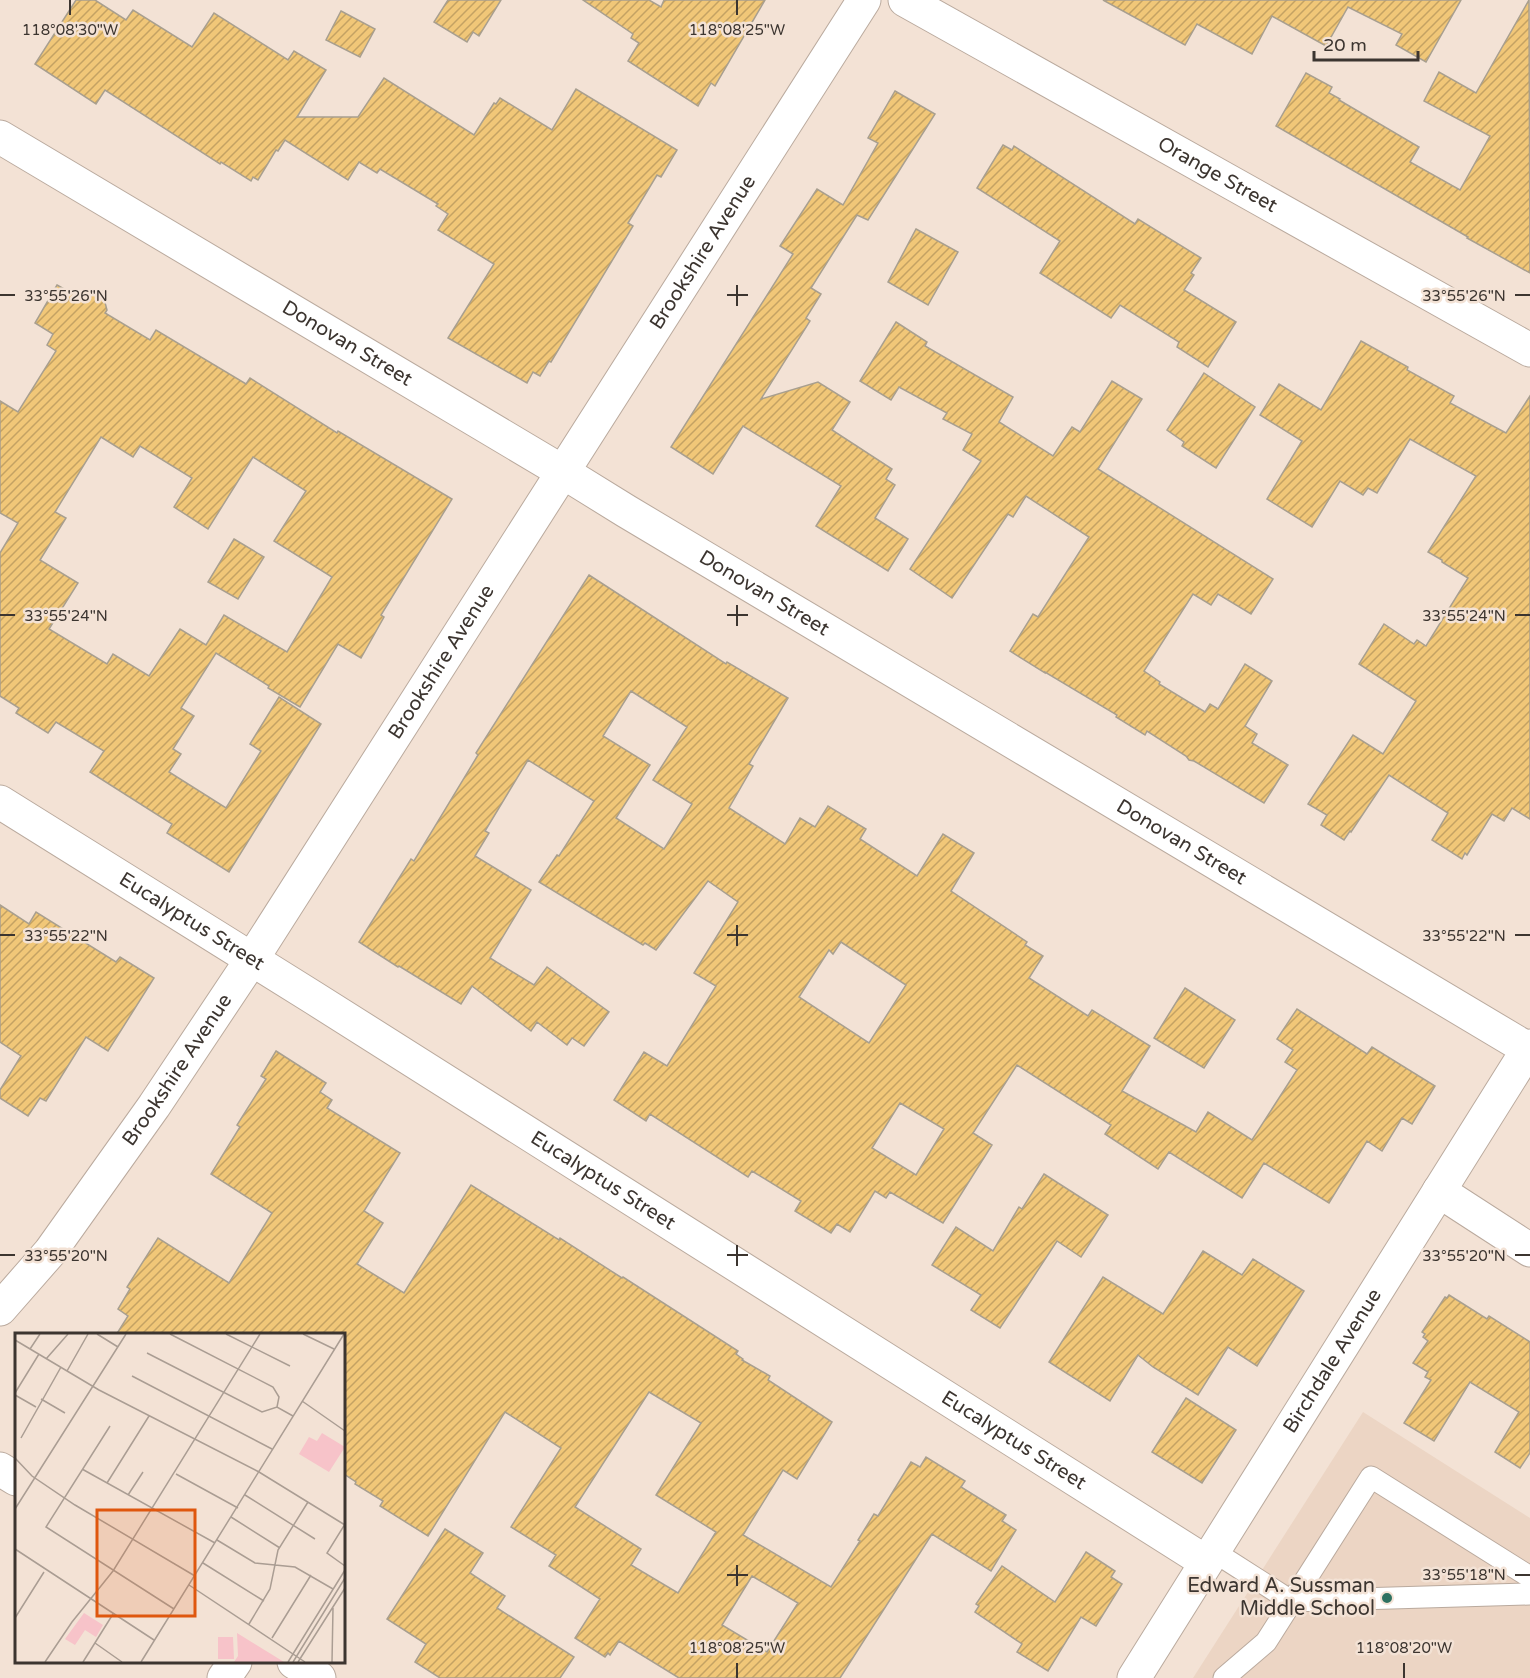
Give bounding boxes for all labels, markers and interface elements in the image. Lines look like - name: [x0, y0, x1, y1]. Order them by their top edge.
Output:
- text: 118°08'30"W: [22, 21, 118, 39]
- text: 118°08'25"W: [689, 21, 785, 39]
- scale bar: [1314, 24, 1418, 62]
- text: 20 m: [1323, 34, 1367, 56]
- street label: Orange Street: [1153, 132, 1282, 218]
- street label: Brookshire Avenue: [645, 171, 761, 334]
- text: 33°55'26"N: [24, 287, 108, 305]
- text: 33°55'26"N: [1422, 287, 1506, 305]
- street label: Donovan Street: [278, 296, 417, 392]
- street label: Donovan Street: [695, 545, 834, 642]
- street label: Brookshire Avenue: [383, 580, 500, 744]
- text: 33°55'24"N: [24, 607, 108, 625]
- text: 33°55'24"N: [1422, 607, 1506, 625]
- street label: Donovan Street: [1112, 794, 1251, 891]
- street label: Eucalyptus Street: [115, 867, 269, 976]
- text: 33°55'22"N: [24, 927, 108, 945]
- text: 33°55'22"N: [1422, 927, 1506, 945]
- street label: Brookshire Avenue: [117, 989, 237, 1151]
- street label: Eucalyptus Street: [526, 1126, 680, 1236]
- text: 33°55'20"N: [24, 1247, 108, 1265]
- text: 33°55'20"N: [1422, 1247, 1506, 1265]
- street label: Birchdale Avenue: [1278, 1284, 1387, 1438]
- inset map: [15, 1333, 345, 1663]
- street label: Eucalyptus Street: [937, 1386, 1091, 1495]
- text: 33°55'18"N: [1422, 1566, 1506, 1584]
- place label: Edward A. Sussman Middle School: [1187, 1574, 1375, 1621]
- marker: Edward A. Sussman Middle School: [1380, 1591, 1394, 1605]
- text: 118°08'25"W: [689, 1639, 785, 1657]
- text: 118°08'20"W: [1356, 1639, 1452, 1657]

